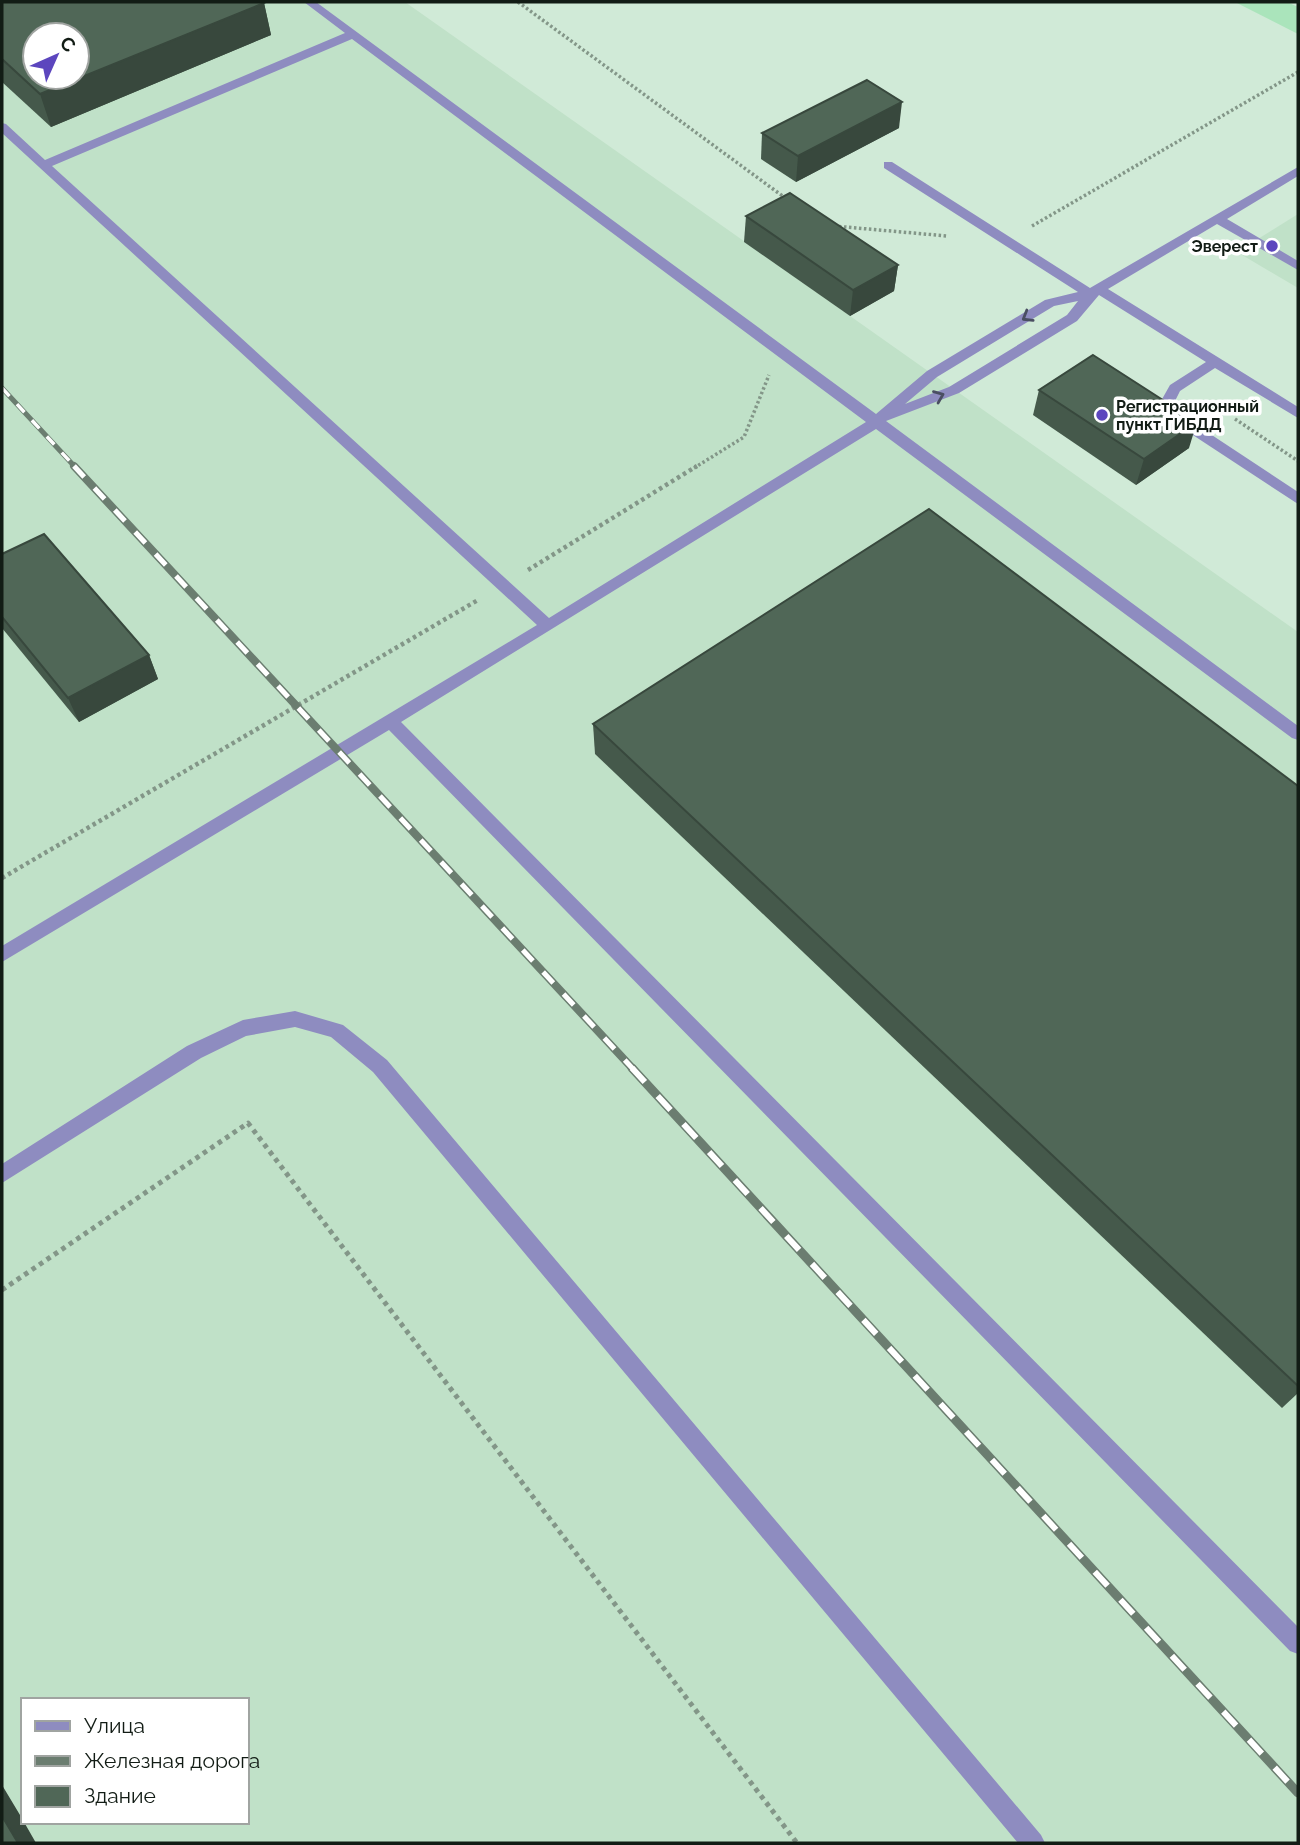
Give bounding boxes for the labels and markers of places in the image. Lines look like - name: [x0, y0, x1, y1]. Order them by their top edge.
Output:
- place label: Эверест: [1191, 237, 1258, 256]
- marker: Эверест: [1264, 238, 1280, 254]
- place label: Регистрационный пункт ГИБДД: [1116, 397, 1259, 434]
- marker: Регистрационный пункт ГИБДД: [1094, 407, 1110, 423]

